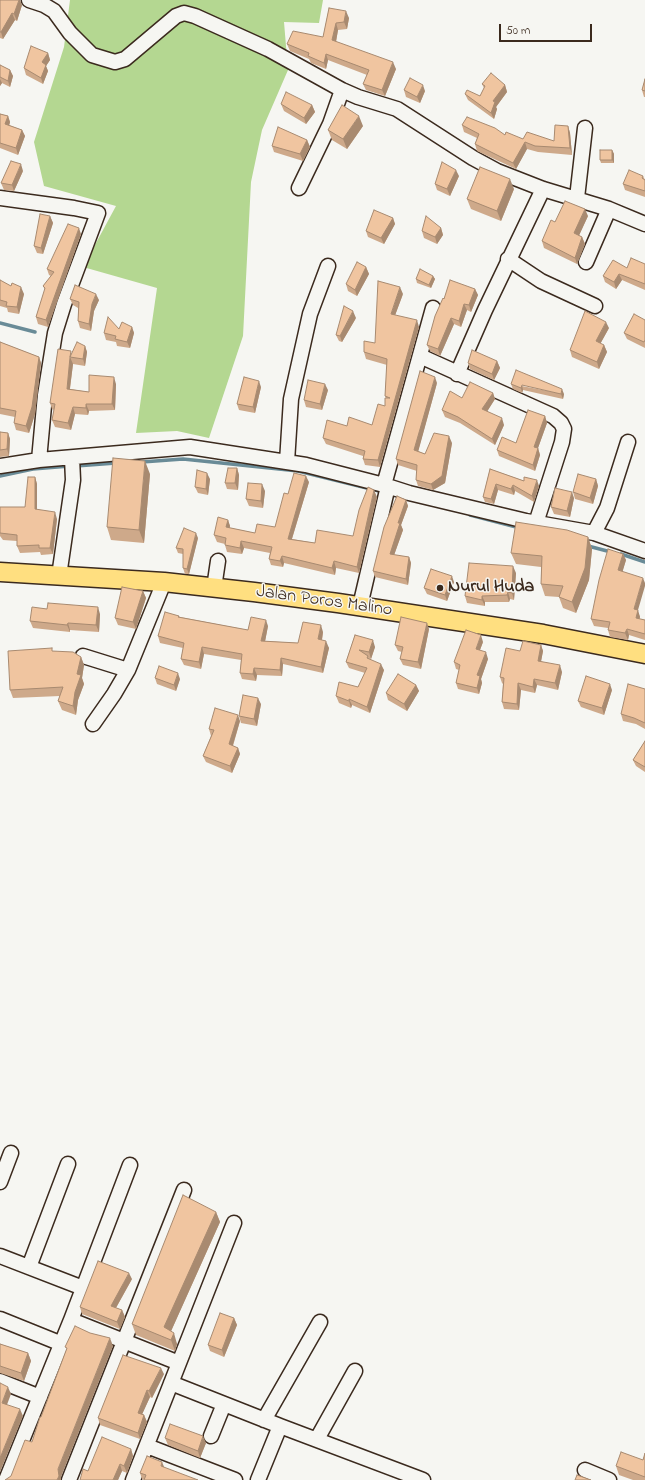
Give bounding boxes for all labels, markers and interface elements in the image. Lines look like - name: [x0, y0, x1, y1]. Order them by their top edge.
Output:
- scale bar: [501, 16, 594, 42]
- text: 50 m: [506, 22, 530, 40]
- place label: Nurul Huda: [448, 577, 534, 599]
- street label: Jalan Poros Malino: [255, 582, 393, 622]
- marker: Nurul Huda: [435, 583, 445, 593]

